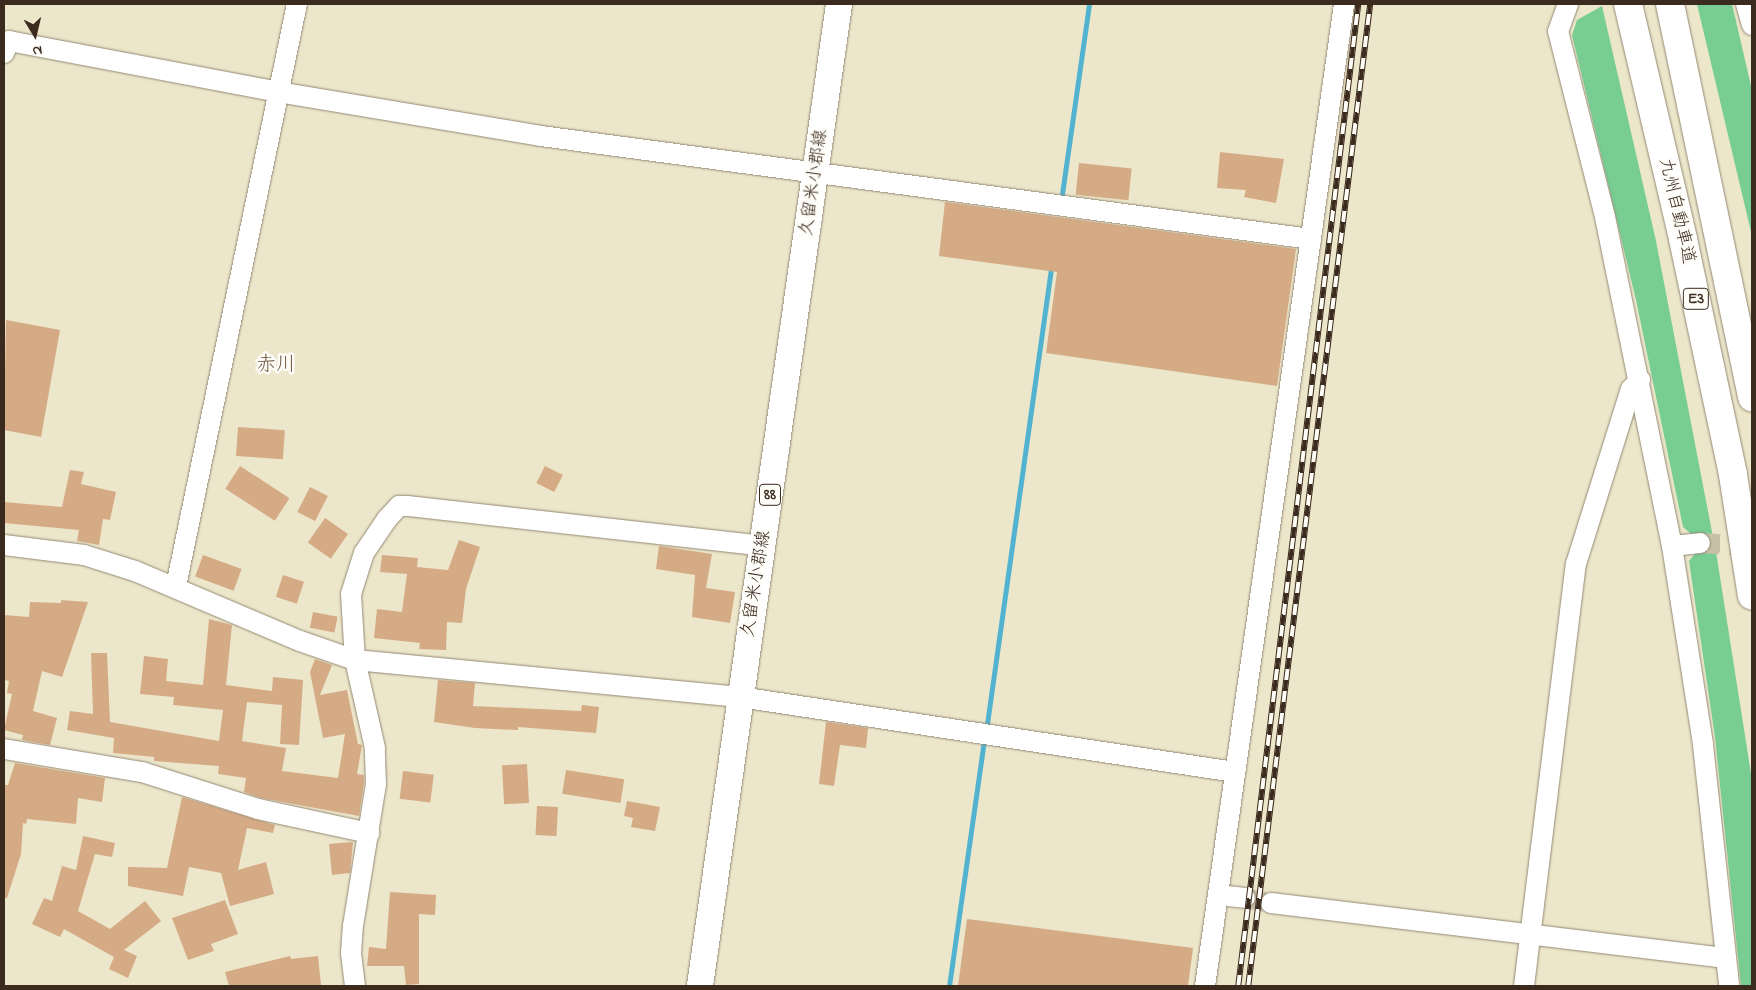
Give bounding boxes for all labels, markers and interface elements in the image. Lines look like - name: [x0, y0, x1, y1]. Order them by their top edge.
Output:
- north arrow: [10, 10, 60, 60]
- text: N: [31, 39, 44, 61]
- street label: 久留米小郡線: [797, 128, 833, 238]
- street label: 九州自動車道: [1653, 156, 1699, 266]
- road number: E3: [1682, 286, 1710, 312]
- district label: 赤川: [256, 353, 296, 377]
- road number: 88: [759, 482, 781, 508]
- street label: 久留米小郡線: [738, 529, 776, 639]

